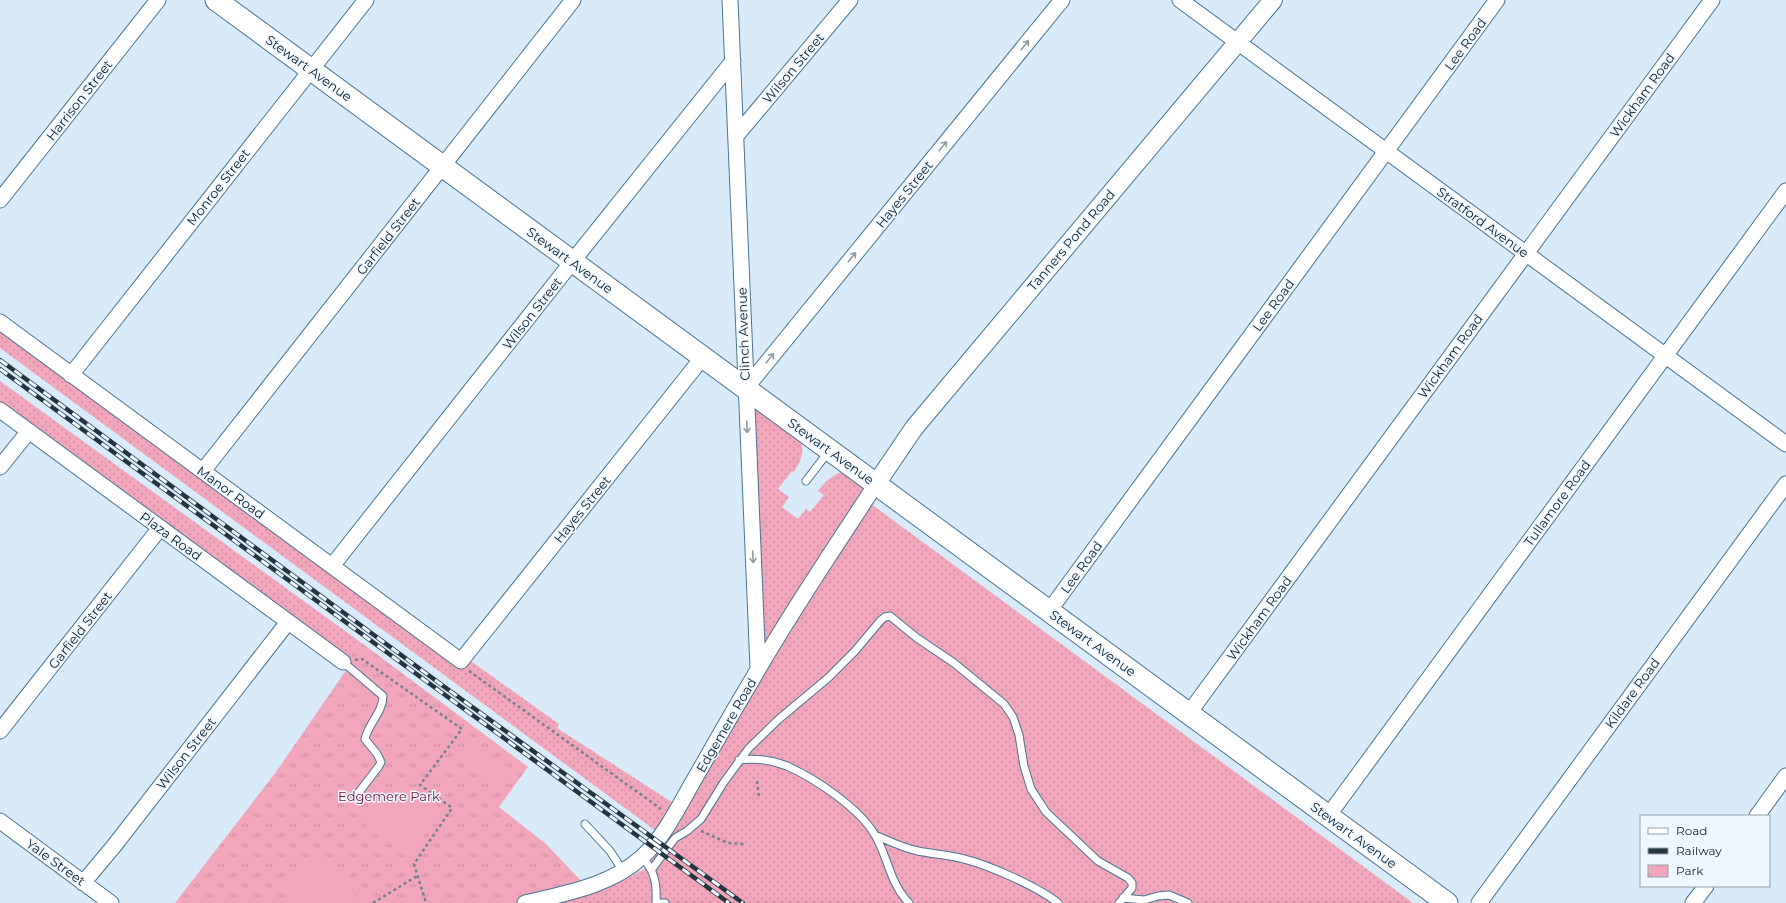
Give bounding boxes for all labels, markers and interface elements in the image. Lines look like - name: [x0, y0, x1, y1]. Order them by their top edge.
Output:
- street label: Lee Road: [1441, 15, 1489, 73]
- street label: Wilson Street: [759, 29, 827, 107]
- street label: Stewart Avenue: [263, 31, 355, 105]
- one-way arrow: [1021, 40, 1030, 51]
- street label: Wickham Road: [1606, 50, 1678, 140]
- street label: Harrison Street: [43, 56, 115, 144]
- one-way arrow: [939, 140, 948, 151]
- street label: Monroe Street: [183, 145, 253, 229]
- street label: Hayes Street: [872, 157, 936, 231]
- street label: Stratford Avenue: [1434, 183, 1532, 261]
- street label: Tanners Pond Road: [1024, 186, 1118, 294]
- street label: Garfield Street: [353, 194, 423, 278]
- street label: Stewart Avenue: [524, 223, 616, 297]
- one-way arrow: [848, 252, 857, 263]
- street label: Wilson Street: [499, 274, 565, 352]
- street label: Lee Road: [1249, 276, 1297, 334]
- street label: Clinch Avenue: [733, 287, 753, 381]
- street label: Wickham Road: [1414, 311, 1486, 401]
- one-way arrow: [766, 353, 775, 364]
- street label: Stewart Avenue: [785, 414, 877, 488]
- one-way arrow: [744, 420, 751, 433]
- street label: Tullamore Road: [1520, 457, 1594, 549]
- street label: Manor Road: [194, 462, 268, 522]
- street label: Hayes Street: [550, 472, 614, 546]
- street label: Plaza Road: [137, 508, 205, 564]
- street label: Lee Road: [1057, 538, 1105, 596]
- one-way arrow: [749, 550, 757, 563]
- street label: Wickham Road: [1223, 573, 1295, 663]
- street label: Garfield Street: [45, 588, 115, 672]
- street label: Stewart Avenue: [1047, 606, 1139, 680]
- street label: Kildare Road: [1601, 655, 1663, 731]
- street label: Edgemere Road: [693, 675, 759, 775]
- street label: Wilson Street: [153, 714, 219, 792]
- park label: Edgemere Park: [338, 788, 440, 804]
- street label: Stewart Avenue: [1308, 798, 1400, 872]
- legend: [1640, 815, 1770, 887]
- text: Road: [1676, 823, 1707, 838]
- street label: Yale Street: [23, 835, 89, 889]
- text: Railway: [1676, 843, 1722, 858]
- text: Park: [1676, 863, 1704, 878]

